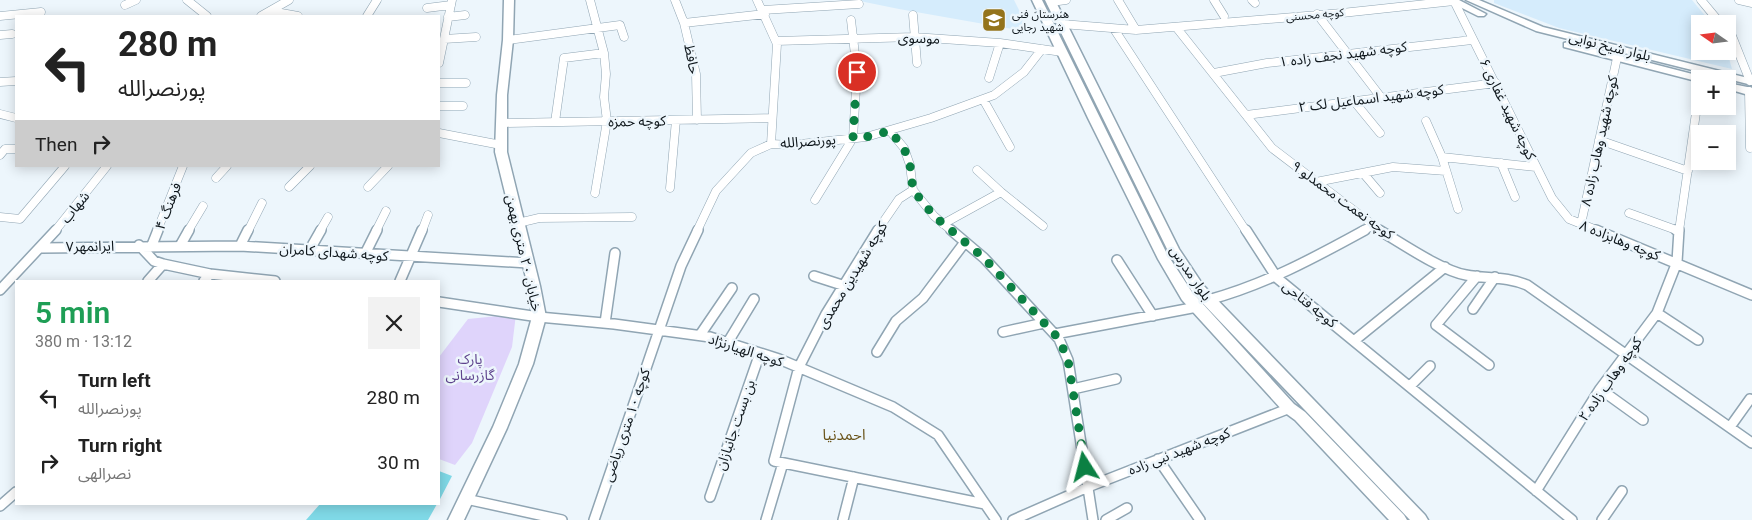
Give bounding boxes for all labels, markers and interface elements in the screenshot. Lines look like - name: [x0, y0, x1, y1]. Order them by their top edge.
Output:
- street label: کوچه محسنی: [1285, 6, 1345, 25]
- school or university icon: هنرستان فنی شهید رجایی: [981, 7, 1007, 33]
- place label: هنرستان فنی شهید رجایی: [1012, 8, 1069, 34]
- north arrow: [1691, 15, 1736, 60]
- map controls: [1691, 15, 1736, 170]
- text: 280 m: [118, 24, 217, 65]
- street label: بلوار شیخ نوایی: [1567, 28, 1653, 67]
- street label: موسوی: [898, 29, 940, 48]
- icon: left: [35, 35, 100, 100]
- street label: کوچه شهید نجف زاده ۱: [1278, 38, 1408, 72]
- street label: حافظ: [681, 43, 703, 75]
- pin: [836, 51, 878, 93]
- street label: کوچه شهید غفاری ۶: [1475, 56, 1539, 163]
- icon: arrive: [843, 58, 871, 86]
- button: +: [1691, 70, 1736, 115]
- street label: کوچه شهید وهاب زاده ۸: [1577, 74, 1623, 208]
- text: پورنصرالله: [118, 76, 206, 101]
- street label: کوچه شهید اسماعیل لک ۲: [1297, 81, 1445, 117]
- street label: کوچه حمزه: [608, 112, 666, 132]
- button: −: [1691, 125, 1736, 170]
- icon: right: [87, 130, 115, 158]
- street label: پورنصرالله: [780, 131, 837, 153]
- text: Then: [35, 133, 77, 156]
- street label: کوچه نعمت محمدلو ۹: [1288, 158, 1397, 244]
- street label: فرهنگ ۴: [152, 180, 185, 232]
- street label: شهاب: [57, 188, 93, 227]
- street label: خیابان ۲۰ متری بهمن: [502, 193, 545, 313]
- street label: کوچه وهابزاده ۸: [1577, 217, 1663, 265]
- street label: کوچه شهیدین محمدی: [814, 218, 892, 332]
- street label: ایرانمهر۷: [66, 238, 114, 255]
- street label: کوچه شهدای کامران: [279, 240, 389, 266]
- street label: بلوار مدرس: [1166, 242, 1215, 304]
- street label: کوچه فتاحی: [1278, 277, 1340, 332]
- text: 5 min: [35, 295, 110, 330]
- button: close: [368, 297, 420, 349]
- street label: کوچه الهیارنژاد: [706, 330, 786, 372]
- text: 380 m · 13:12: [35, 332, 132, 351]
- street label: کوچه وهاب زاده ۲: [1575, 334, 1647, 425]
- park label: پارک گازرسانی: [446, 351, 495, 384]
- street label: کوچه ۱۰ متری ریاضی: [599, 366, 655, 484]
- text: Turn left: [78, 369, 151, 392]
- street label: بن بست جانبازان: [712, 377, 759, 473]
- icon: left: [35, 384, 63, 412]
- text: 280 m: [367, 386, 420, 409]
- text: پورنصرالله: [78, 399, 142, 418]
- street label: کوچه شهید نبی زاده: [1126, 424, 1233, 480]
- district label: احمدنیا: [822, 426, 866, 444]
- text: Turn right: [78, 434, 162, 457]
- position arrow: [1058, 440, 1110, 492]
- icon: right: [35, 449, 63, 477]
- text: 30 m: [377, 451, 420, 474]
- text: نصرالهی: [78, 464, 131, 483]

